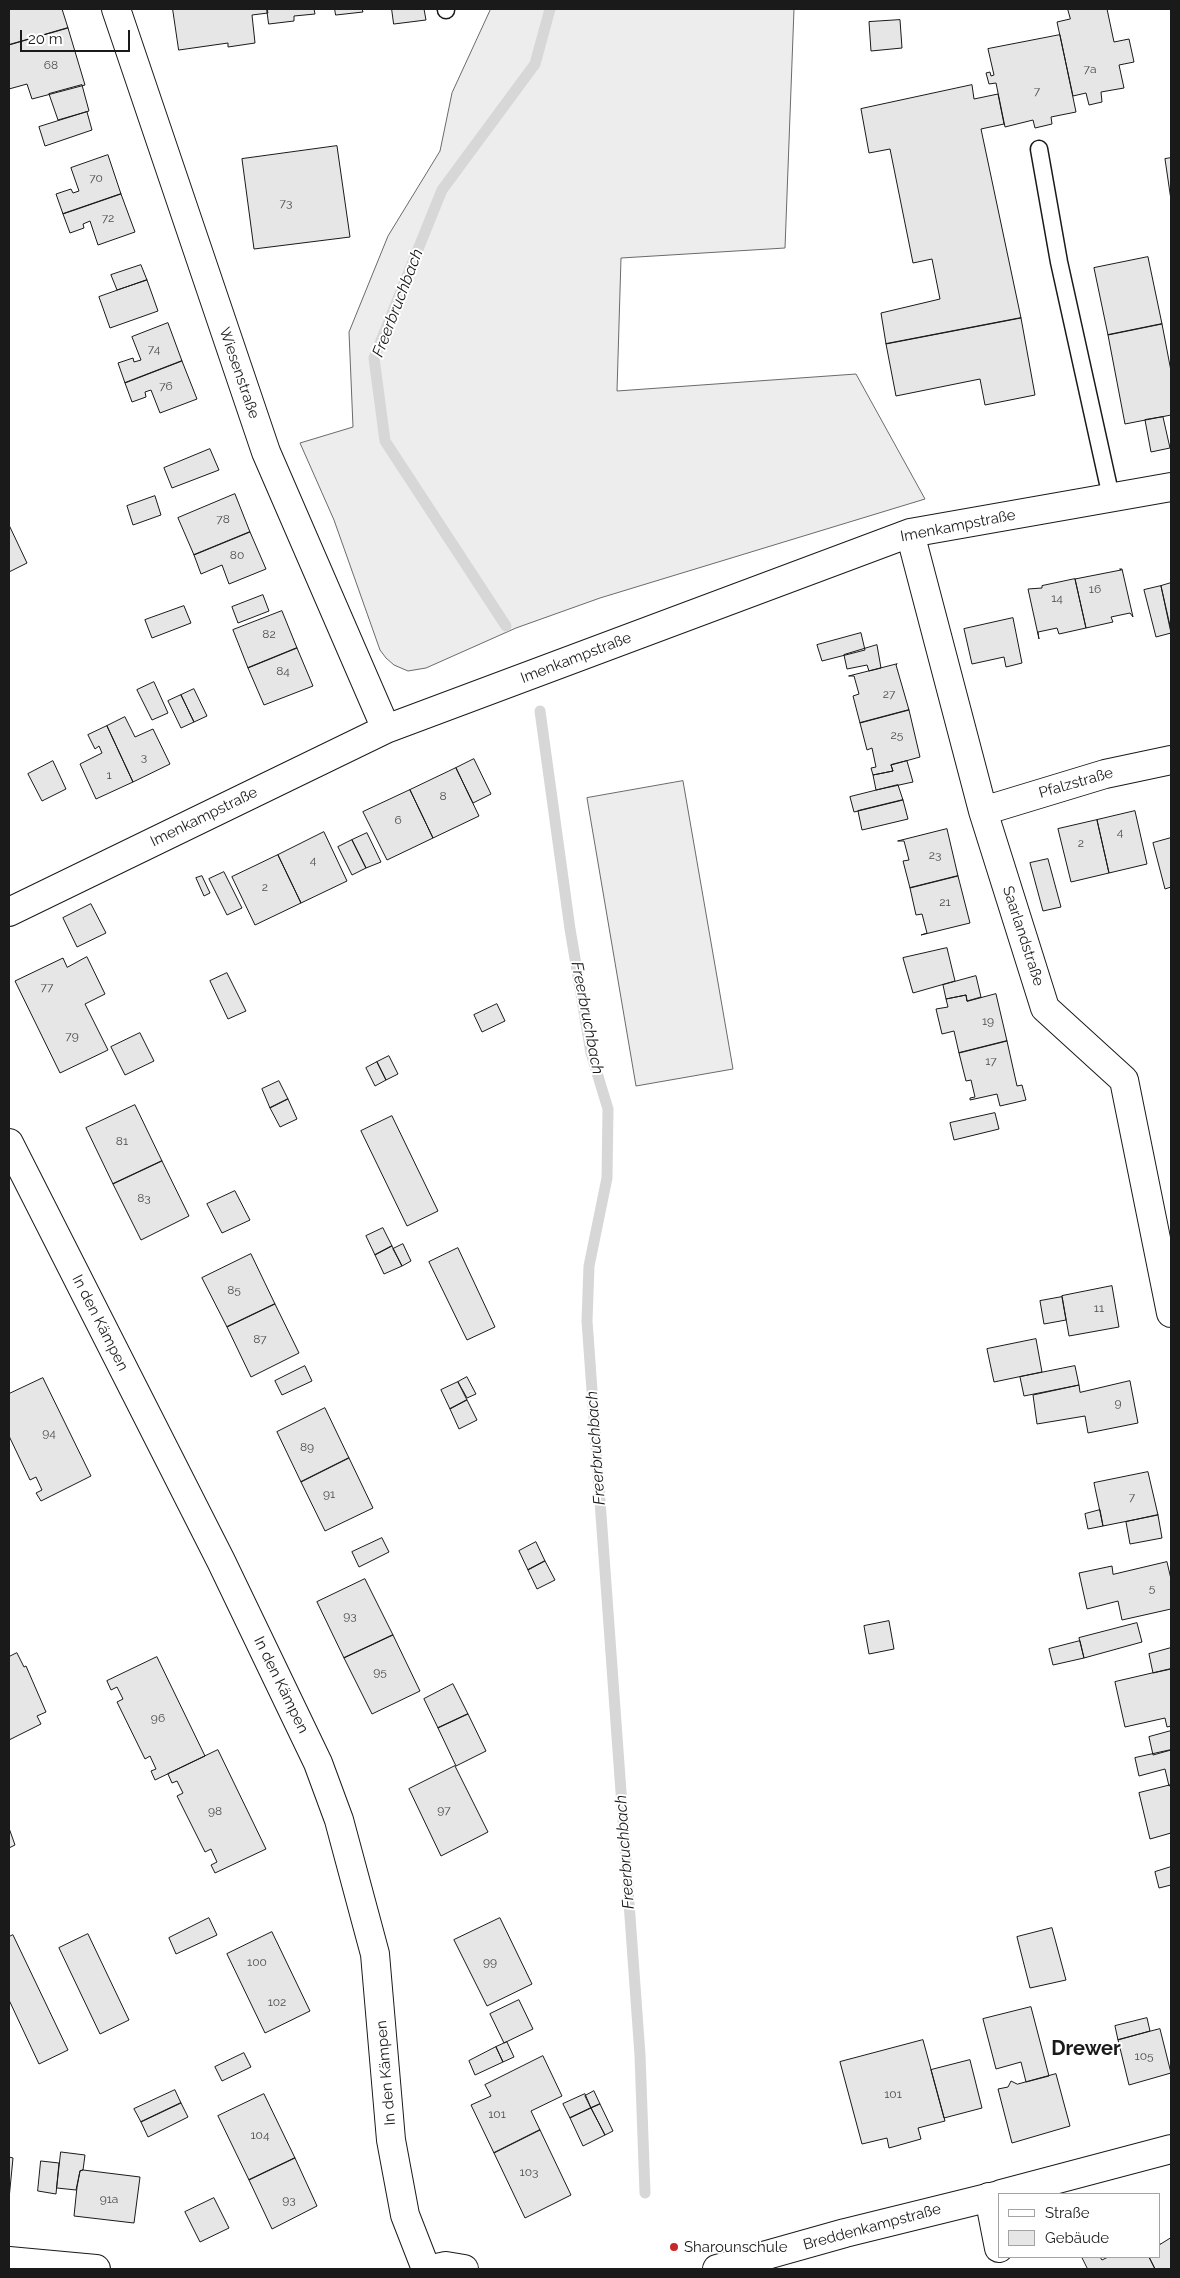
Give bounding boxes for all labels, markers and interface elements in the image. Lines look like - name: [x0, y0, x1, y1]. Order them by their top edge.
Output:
- scale bar: [22, 20, 132, 52]
- text: 20 m: [28, 30, 63, 48]
- house number: 68: [44, 58, 58, 72]
- house number: 7a: [1084, 62, 1096, 76]
- house number: 7: [1034, 84, 1040, 98]
- house number: 70: [89, 171, 103, 185]
- house number: 73: [280, 196, 292, 210]
- house number: 72: [102, 211, 114, 225]
- water label: Freerbruchbach: [369, 246, 427, 360]
- street label: Wiesenstraße: [215, 325, 263, 421]
- house number: 74: [148, 342, 160, 356]
- house number: 76: [159, 379, 173, 393]
- street label: Imenkampstraße: [899, 506, 1017, 546]
- house number: 78: [216, 512, 230, 526]
- house number: 80: [230, 548, 244, 562]
- house number: 16: [1089, 582, 1101, 596]
- house number: 14: [1051, 591, 1063, 605]
- house number: 82: [262, 627, 276, 641]
- street label: Imenkampstraße: [518, 629, 634, 687]
- house number: 84: [276, 664, 290, 678]
- house number: 27: [883, 687, 895, 701]
- house number: 25: [891, 728, 903, 742]
- house number: 3: [141, 750, 147, 764]
- street label: Pfalzstraße: [1037, 764, 1115, 802]
- house number: 1: [106, 768, 112, 782]
- street label: Imenkampstraße: [148, 783, 260, 851]
- house number: 8: [439, 789, 447, 803]
- house number: 6: [394, 813, 402, 827]
- house number: 4: [1117, 825, 1123, 839]
- house number: 2: [1078, 836, 1084, 850]
- house number: 23: [929, 848, 941, 862]
- house number: 4: [310, 853, 316, 867]
- house number: 2: [262, 880, 268, 894]
- street label: Saarlandstraße: [998, 884, 1048, 988]
- house number: 21: [939, 895, 951, 909]
- water label: Freerbruchbach: [567, 960, 607, 1076]
- house number: 77: [41, 980, 53, 994]
- house number: 19: [982, 1014, 994, 1028]
- house number: 79: [65, 1029, 79, 1043]
- house number: 17: [985, 1054, 997, 1068]
- house number: 81: [116, 1134, 128, 1148]
- house number: 83: [137, 1191, 151, 1205]
- street label: In den Kämpen: [68, 1272, 132, 1374]
- house number: 85: [227, 1283, 241, 1297]
- house number: 11: [1094, 1301, 1104, 1315]
- house number: 87: [253, 1332, 267, 1346]
- water label: Freerbruchbach: [582, 1390, 610, 1506]
- house number: 9: [1114, 1396, 1122, 1410]
- house number: 94: [42, 1426, 56, 1440]
- house number: 89: [300, 1440, 314, 1454]
- house number: 91: [323, 1487, 335, 1501]
- house number: 7: [1129, 1490, 1135, 1504]
- house number: 5: [1149, 1581, 1155, 1595]
- house number: 93: [343, 1609, 357, 1623]
- street label: In den Kämpen: [250, 1634, 312, 1736]
- house number: 95: [373, 1665, 387, 1679]
- house number: 96: [151, 1711, 165, 1725]
- water label: Freerbruchbach: [611, 1794, 639, 1910]
- house number: 97: [437, 1803, 451, 1817]
- house number: 98: [208, 1804, 222, 1818]
- house number: 100: [247, 1955, 267, 1969]
- house number: 99: [483, 1955, 497, 1969]
- house number: 102: [268, 1995, 286, 2009]
- street label: In den Kämpen: [372, 2020, 400, 2126]
- district label: Drewer: [1051, 2037, 1121, 2061]
- house number: 105: [1134, 2049, 1154, 2063]
- house number: 101: [884, 2087, 902, 2101]
- house number: 101: [488, 2107, 506, 2121]
- house number: 104: [250, 2128, 270, 2142]
- house number: 103: [520, 2165, 538, 2179]
- house number: 91a: [100, 2192, 118, 2206]
- house number: 93: [282, 2193, 296, 2207]
- legend: [998, 2193, 1160, 2258]
- street label: Breddenkampstraße: [801, 2200, 943, 2254]
- text: Straße: [1045, 2204, 1089, 2222]
- text: Gebäude: [1045, 2229, 1109, 2247]
- place label: Sharounschule: [684, 2238, 788, 2256]
- marker: Sharounschule: [668, 2241, 680, 2253]

